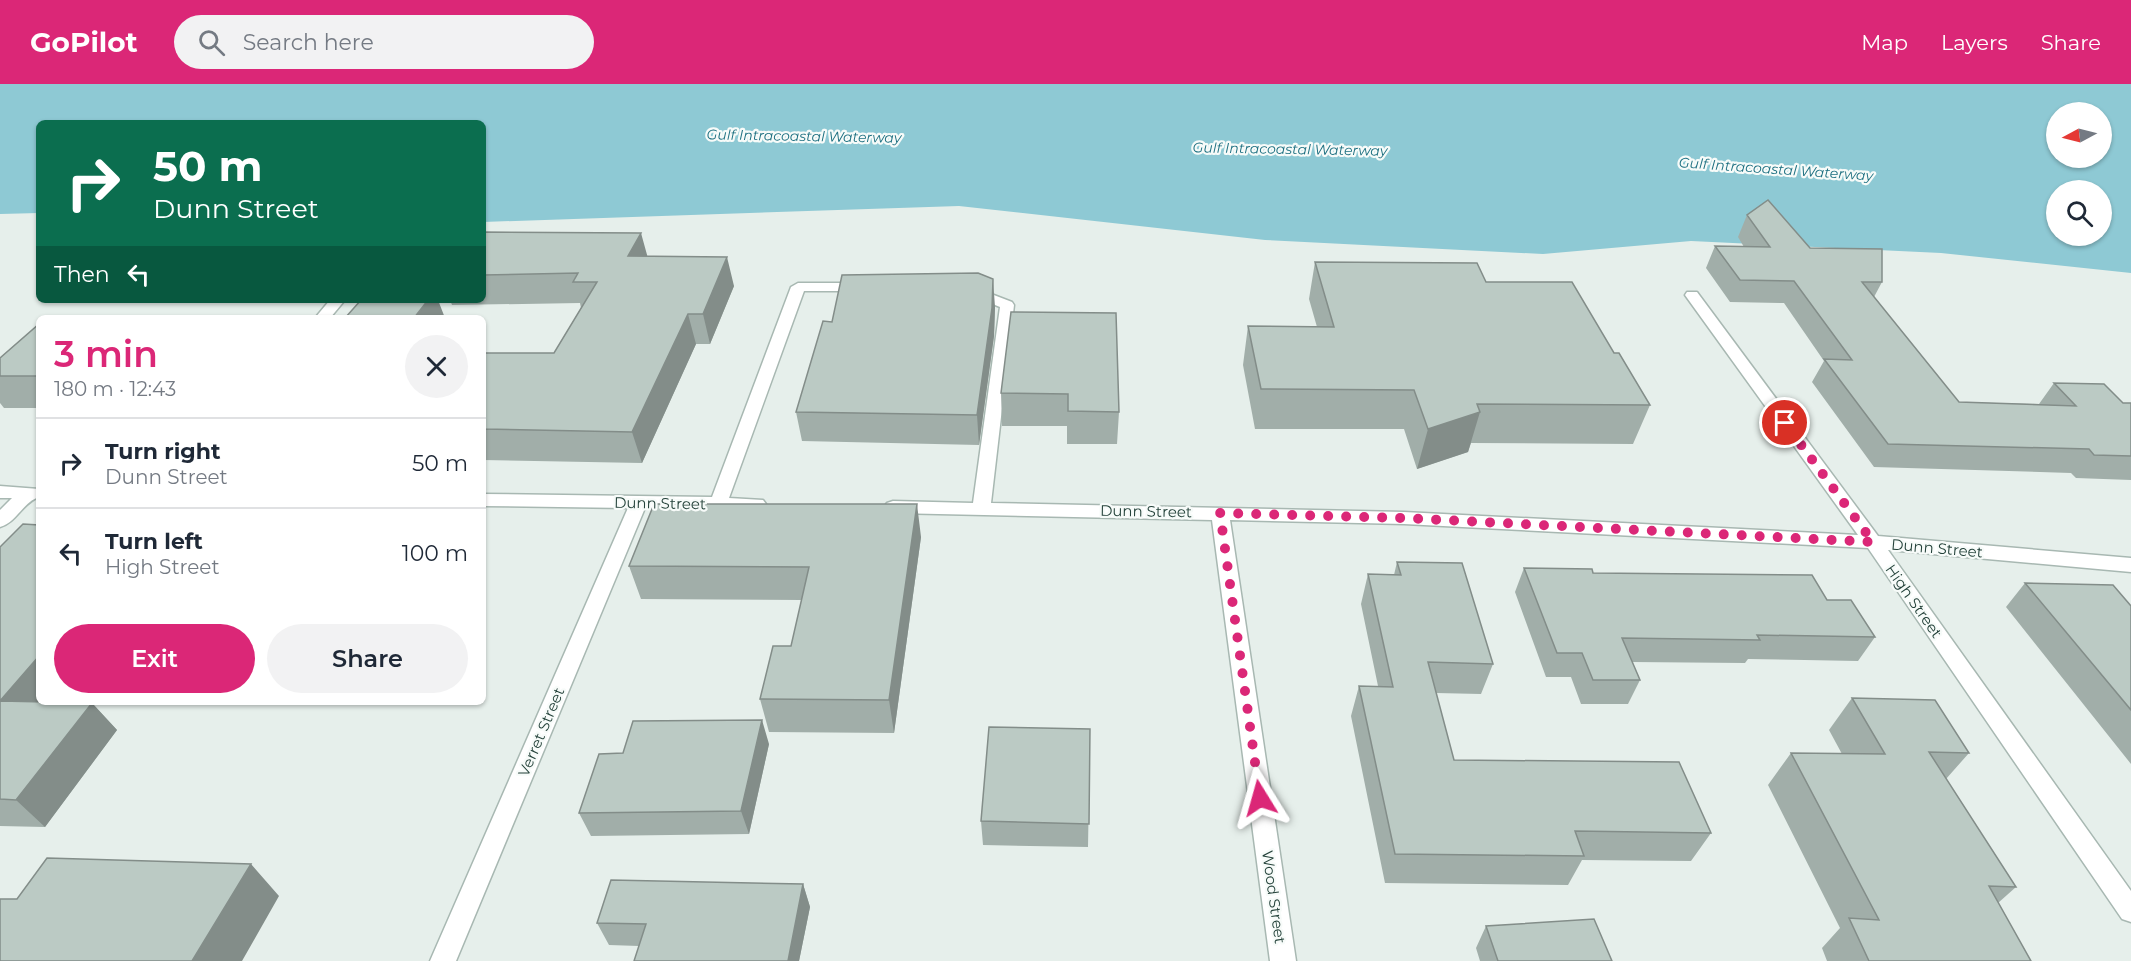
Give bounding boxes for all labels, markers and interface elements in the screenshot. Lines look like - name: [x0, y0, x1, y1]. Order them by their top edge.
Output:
- search box: [174, 15, 594, 69]
- text: GoPilot: [30, 25, 138, 59]
- icon: search: [195, 26, 228, 59]
- text: Search here: [243, 29, 374, 56]
- text: Map: [1861, 30, 1908, 55]
- text: Layers: [1941, 30, 2008, 55]
- text: Share: [2041, 30, 2101, 55]
- north arrow: [2046, 102, 2112, 168]
- map controls: [2046, 102, 2112, 246]
- water label: Gulf Intracoastal Waterway: [706, 125, 903, 147]
- water label: Gulf Intracoastal Waterway: [1192, 138, 1389, 160]
- text: 50 m: [153, 140, 262, 192]
- icon: right: [54, 144, 132, 222]
- water label: Gulf Intracoastal Waterway: [1678, 153, 1875, 185]
- button: search: [2046, 180, 2112, 246]
- text: Dunn Street: [153, 192, 319, 225]
- icon: left: [122, 258, 155, 291]
- text: Then: [54, 261, 110, 288]
- text: 3 min: [54, 332, 158, 376]
- button: close: [405, 335, 468, 398]
- text: 180 m · 12:43: [54, 377, 176, 401]
- pin: [1759, 397, 1810, 448]
- icon: arrive: [1768, 406, 1801, 439]
- text: Turn right: [105, 438, 220, 465]
- icon: right: [54, 447, 87, 480]
- text: 50 m: [412, 450, 468, 477]
- text: Dunn Street: [105, 465, 228, 489]
- street label: Dunn Street: [614, 493, 706, 513]
- street label: Dunn Street: [1100, 501, 1192, 521]
- text: Turn left: [105, 528, 203, 555]
- street label: Dunn Street: [1890, 535, 1984, 561]
- icon: left: [54, 537, 87, 570]
- text: 100 m: [402, 540, 468, 567]
- text: High Street: [105, 555, 220, 579]
- street label: High Street: [1882, 560, 1946, 642]
- button: Exit: [54, 624, 255, 693]
- button: Share: [267, 624, 468, 693]
- street label: Verret Street: [514, 685, 568, 779]
- position arrow: [1228, 766, 1292, 830]
- street label: Wood Street: [1258, 849, 1290, 945]

